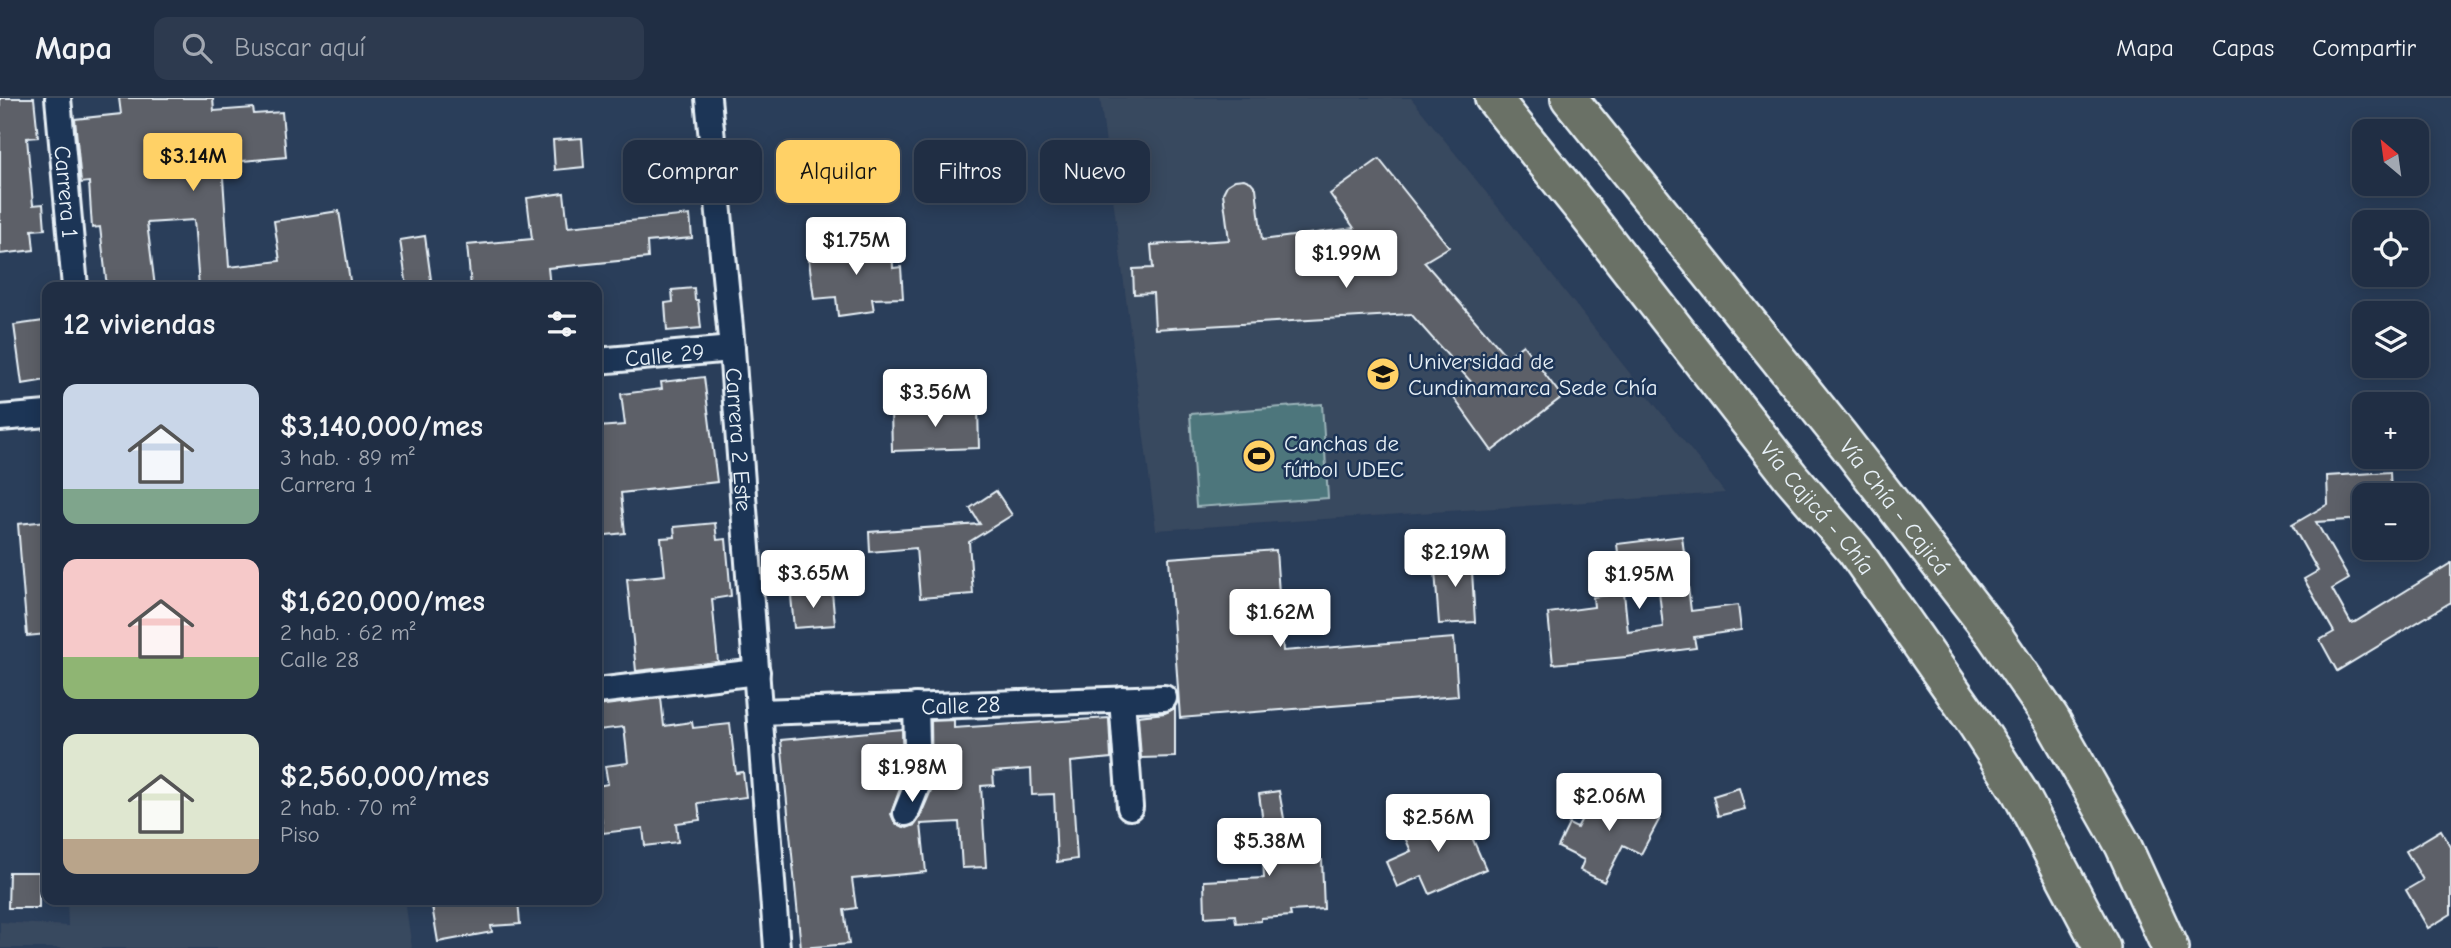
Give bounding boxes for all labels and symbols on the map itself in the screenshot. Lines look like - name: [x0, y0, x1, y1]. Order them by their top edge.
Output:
- north arrow: [2352, 119, 2429, 196]
- pin: $3.14M: [136, 134, 250, 193]
- street label: Carrera 1: [48, 144, 84, 239]
- pin: $1.75M: [799, 218, 913, 277]
- pin: $1.99M: [1289, 230, 1403, 290]
- street label: Calle 29: [624, 339, 706, 372]
- place label: Universidad de Cundinamarca Sede Chía: [1408, 348, 1658, 401]
- school or university icon: Universidad de Cundinamarca Sede Chía: [1364, 355, 1402, 393]
- street label: Carrera 2 Este: [719, 367, 757, 513]
- pin: $3.56M: [878, 370, 992, 429]
- place label: Canchas de fútbol UDEC: [1283, 430, 1404, 483]
- street label: Vía Chía - Cajicá: [1833, 434, 1956, 581]
- street label: Vía Cajicá - Chía: [1754, 436, 1880, 580]
- sports icon: Canchas de fútbol UDEC: [1240, 437, 1278, 475]
- pin: $2.19M: [1398, 530, 1512, 589]
- pin: $3.65M: [756, 550, 870, 610]
- pin: $1.95M: [1582, 552, 1696, 611]
- pin: $1.62M: [1223, 589, 1337, 649]
- street label: Calle 28: [921, 691, 1001, 720]
- pin: $1.98M: [855, 744, 969, 804]
- pin: $2.06M: [1552, 774, 1666, 833]
- pin: $2.56M: [1381, 794, 1495, 854]
- pin: $5.38M: [1212, 818, 1326, 878]

